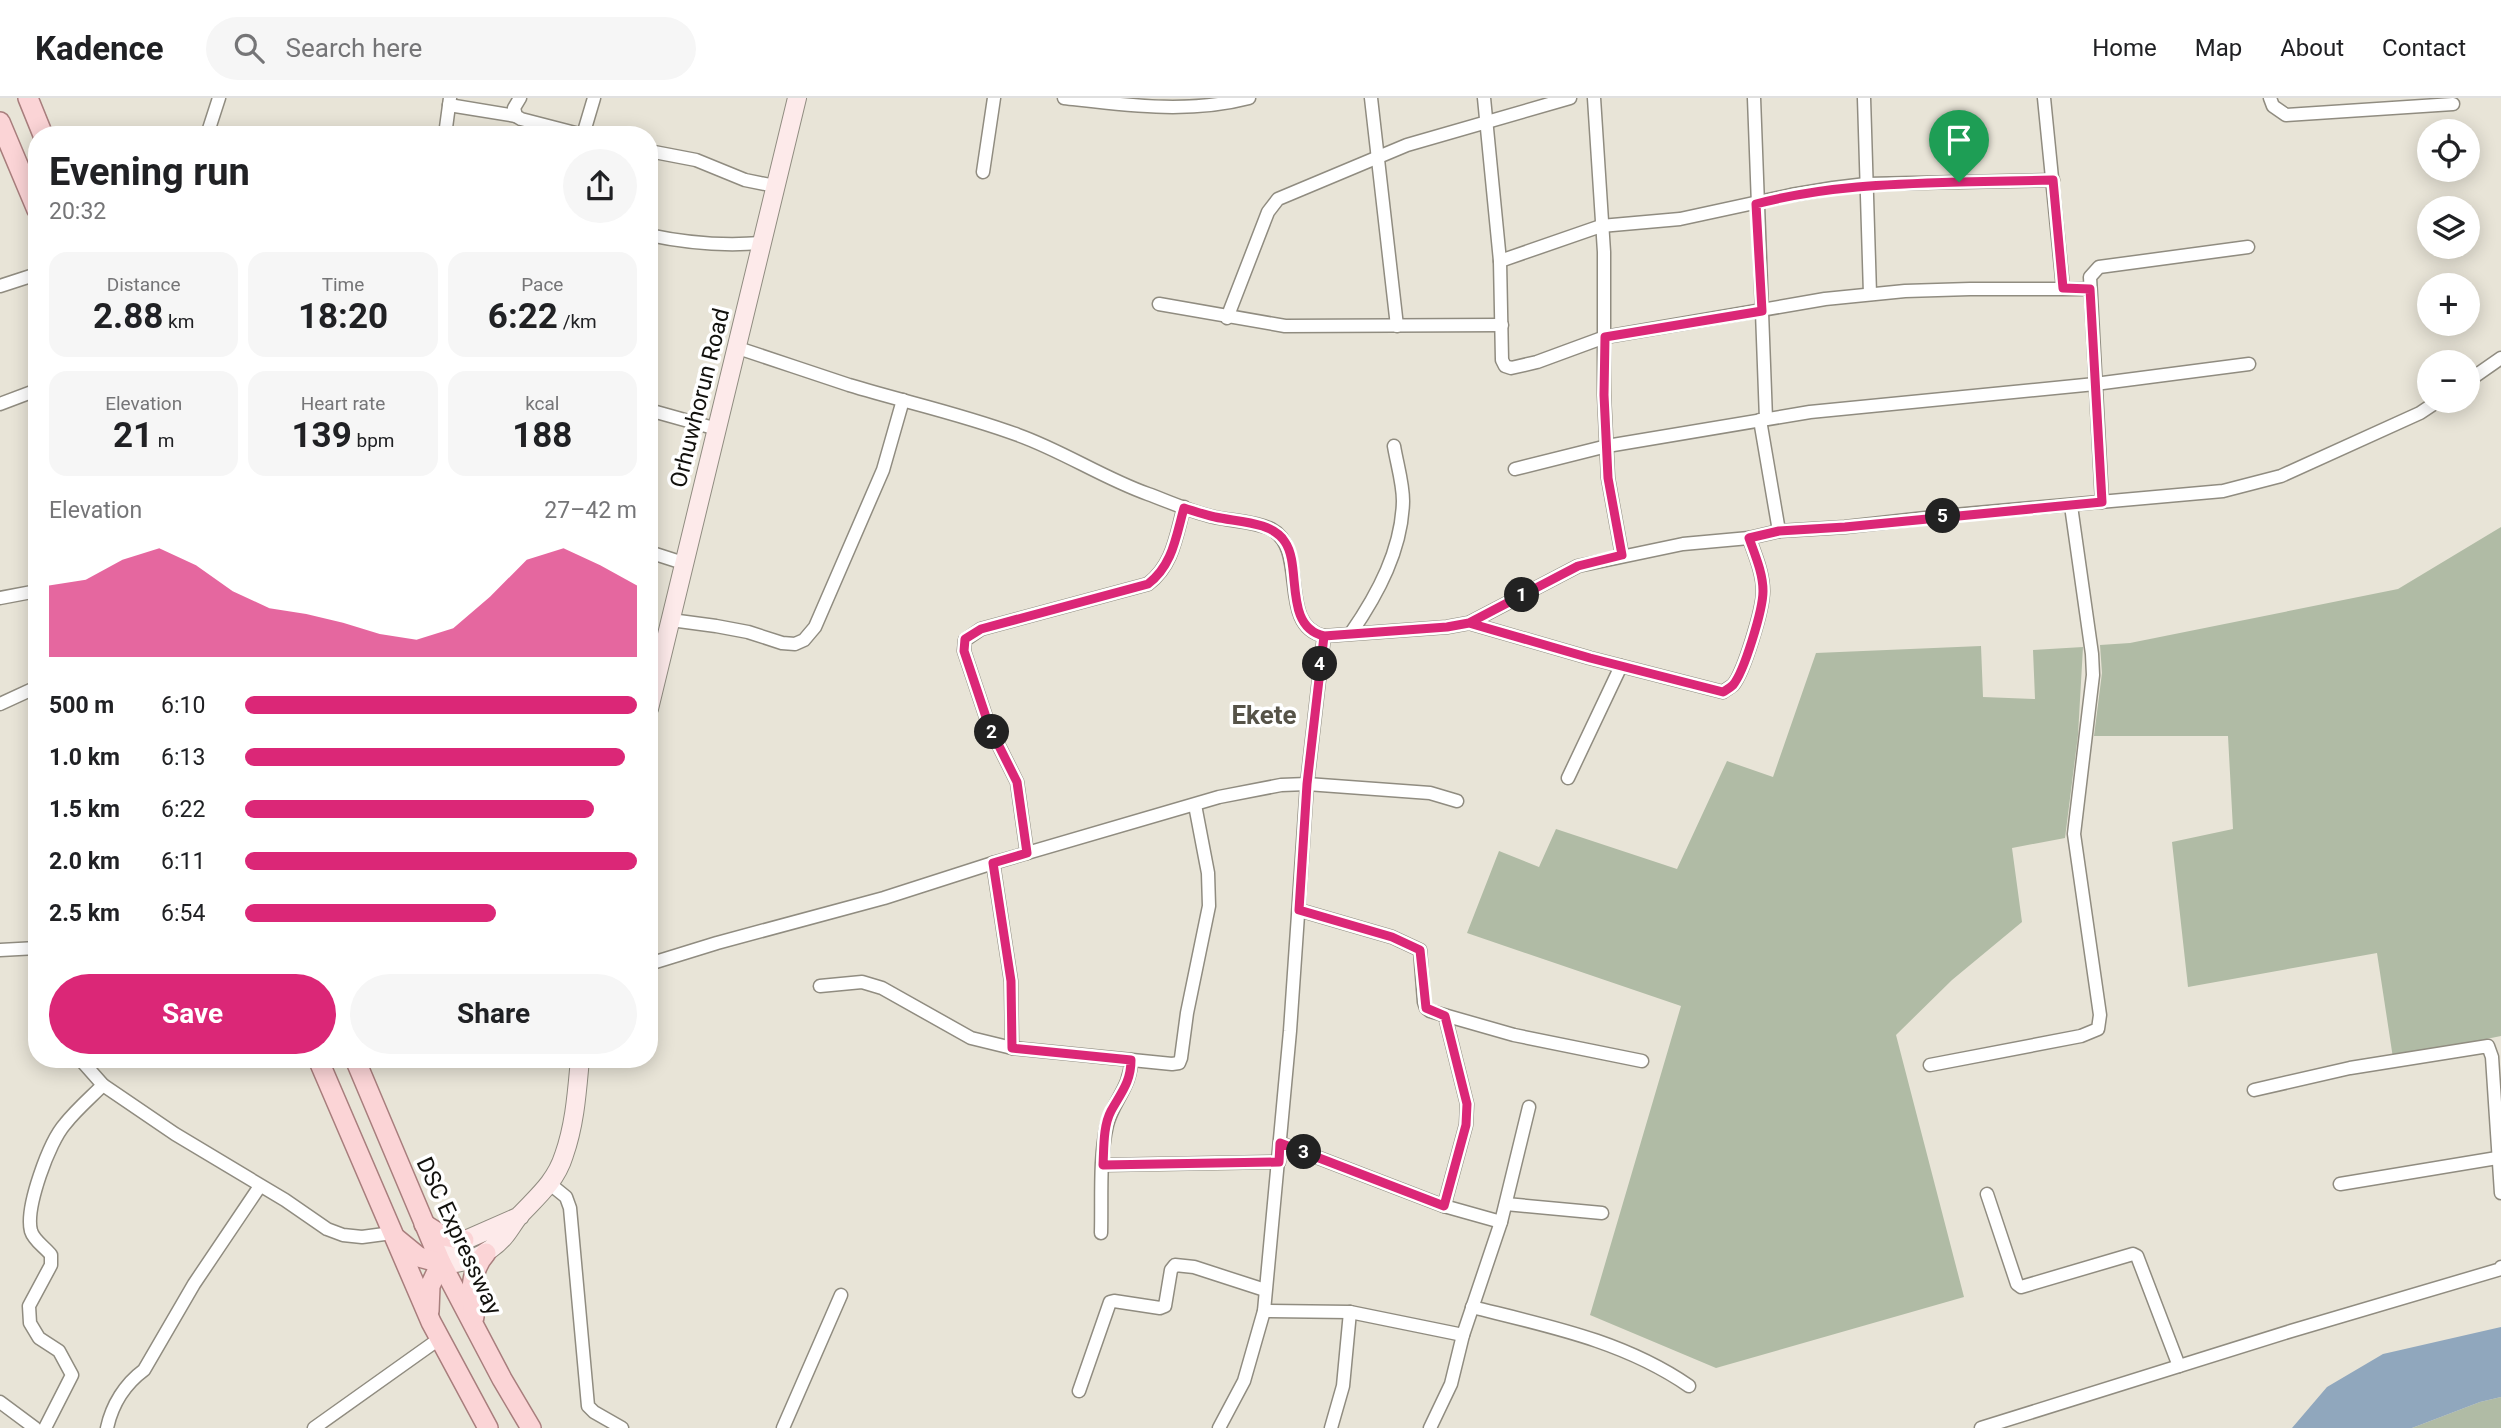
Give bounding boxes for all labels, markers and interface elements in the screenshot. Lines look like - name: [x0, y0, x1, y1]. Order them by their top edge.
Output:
- search box: [206, 17, 696, 80]
- text: Kadence: [35, 29, 164, 68]
- icon: search: [230, 29, 268, 67]
- text: Search here: [286, 33, 422, 63]
- text: Home: [2092, 34, 2157, 62]
- text: Map: [2195, 34, 2242, 62]
- text: About: [2280, 34, 2344, 62]
- text: Contact: [2382, 34, 2466, 62]
- pin: [1929, 110, 1989, 182]
- map controls: [2417, 119, 2480, 413]
- button: locate: [2417, 119, 2480, 182]
- icon: arrive: [1940, 121, 1978, 159]
- button: share: [563, 149, 637, 223]
- text: Evening run: [49, 150, 250, 194]
- button: layers: [2417, 196, 2480, 259]
- text: 20:32: [49, 198, 106, 225]
- text: Distance: [107, 273, 181, 296]
- text: Time: [322, 273, 364, 296]
- text: Pace: [521, 273, 563, 296]
- button: +: [2417, 273, 2480, 336]
- text: 2.88: [93, 296, 163, 337]
- text: 18:20: [298, 296, 388, 337]
- text: 6:22: [488, 296, 558, 337]
- street label: Orhuwhorun Road: [665, 306, 735, 490]
- text: km: [163, 310, 194, 333]
- text: /km: [558, 310, 597, 333]
- button: −: [2417, 350, 2480, 413]
- text: Elevation: [105, 392, 182, 415]
- text: Heart rate: [301, 392, 385, 415]
- text: kcal: [525, 392, 560, 415]
- text: 21: [113, 415, 153, 456]
- text: 139: [292, 415, 352, 456]
- text: 188: [512, 415, 572, 456]
- text: m: [153, 429, 174, 452]
- text: bpm: [352, 429, 394, 452]
- text: Elevation: [49, 497, 142, 524]
- text: 27–42 m: [544, 497, 637, 524]
- pin: 5: [1926, 498, 1960, 534]
- text: 5: [1937, 504, 1948, 527]
- pin: 1: [1504, 578, 1540, 612]
- text: 1: [1516, 583, 1527, 606]
- pin: 4: [1302, 646, 1338, 682]
- text: 4: [1314, 652, 1325, 675]
- text: 500 m: [49, 692, 114, 719]
- text: 6:10: [161, 692, 205, 719]
- district label: Ekete: [1231, 700, 1297, 730]
- pin: 2: [974, 714, 1010, 750]
- text: 2: [986, 720, 997, 743]
- text: 1.0 km: [49, 744, 120, 771]
- text: 6:13: [161, 744, 205, 771]
- text: 1.5 km: [49, 796, 120, 823]
- text: 6:22: [161, 796, 205, 823]
- text: 2.0 km: [49, 848, 120, 875]
- text: 6:11: [161, 848, 205, 875]
- text: 2.5 km: [49, 900, 120, 927]
- text: 6:54: [161, 900, 205, 927]
- button: Save: [49, 974, 336, 1054]
- button: Share: [350, 974, 637, 1054]
- pin: 3: [1286, 1134, 1322, 1170]
- text: 3: [1298, 1140, 1309, 1163]
- street label: DSC Expressway: [411, 1153, 507, 1319]

